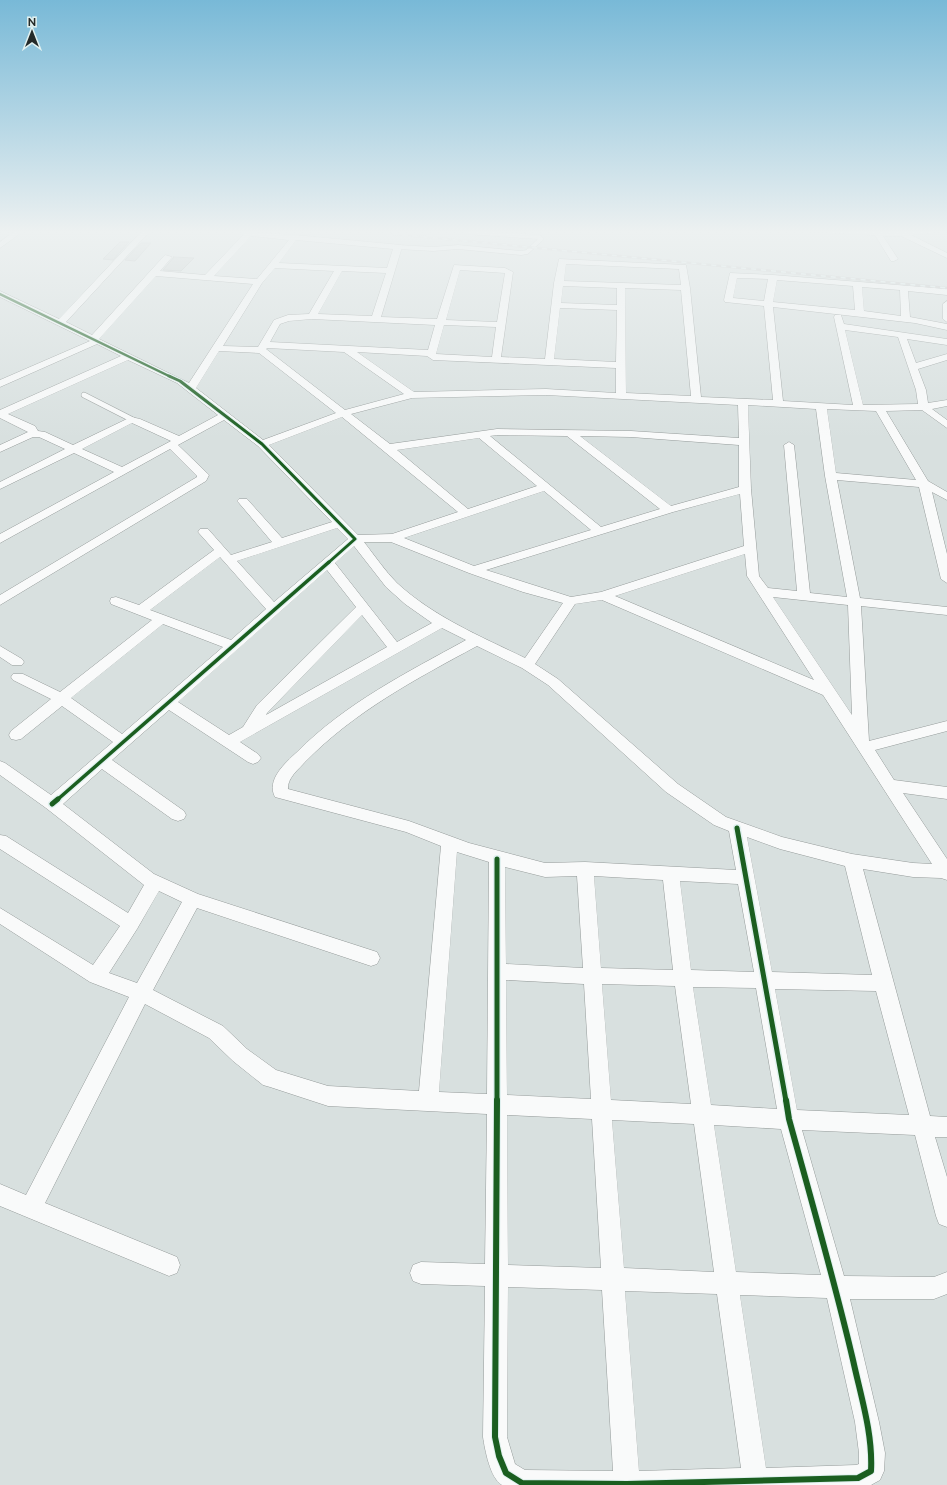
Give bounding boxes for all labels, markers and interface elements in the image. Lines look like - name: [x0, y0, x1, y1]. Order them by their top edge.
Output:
- north arrow: [12, 12, 52, 52]
- text: N: [28, 16, 36, 29]

